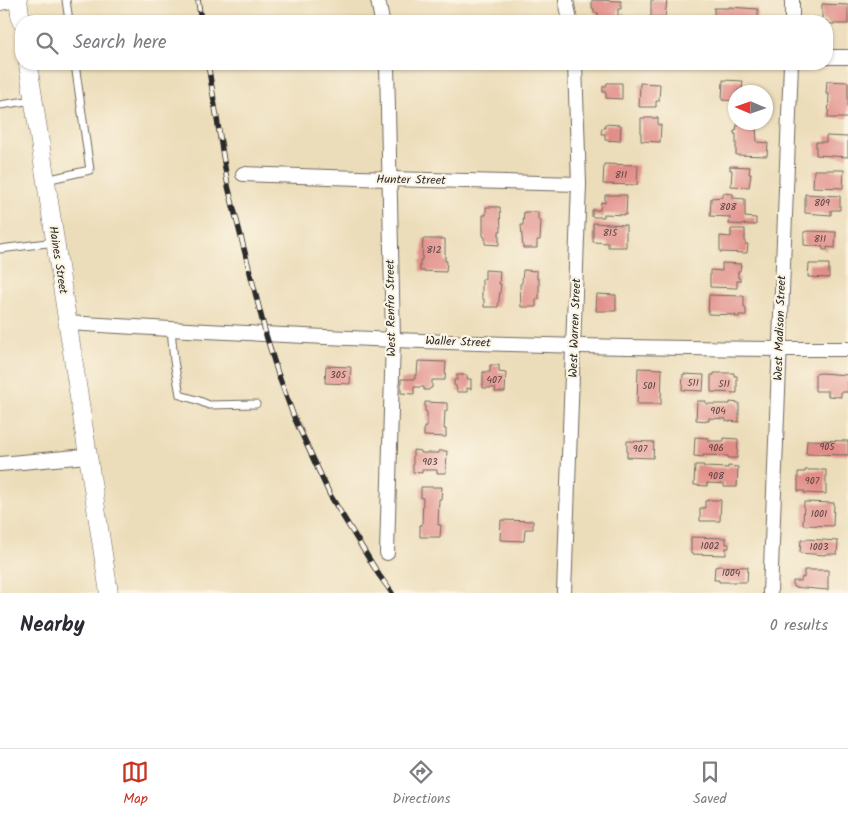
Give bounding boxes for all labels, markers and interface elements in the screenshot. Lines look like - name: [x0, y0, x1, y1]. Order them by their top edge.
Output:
- search box: [15, 15, 833, 70]
- text: Search here: [73, 28, 167, 58]
- icon: search: [33, 29, 61, 57]
- north arrow: [728, 85, 773, 130]
- house number: 811: [615, 167, 627, 183]
- street label: Hunter Street: [376, 170, 446, 190]
- house number: 809: [814, 195, 830, 211]
- house number: 808: [719, 199, 737, 215]
- street label: Haines Street: [43, 225, 73, 296]
- house number: 815: [603, 225, 618, 241]
- house number: 811: [814, 231, 826, 247]
- house number: 812: [427, 242, 442, 258]
- street label: West Renfro Street: [381, 259, 401, 357]
- street label: West Madison Street: [769, 275, 791, 381]
- street label: West Warren Street: [564, 278, 586, 378]
- street label: Waller Street: [425, 331, 491, 353]
- house number: 305: [330, 367, 347, 383]
- house number: 407: [486, 372, 502, 388]
- house number: 511: [687, 375, 699, 391]
- house number: 511: [718, 376, 730, 392]
- house number: 501: [642, 378, 656, 394]
- house number: 904: [710, 403, 726, 419]
- house number: 905: [819, 439, 835, 455]
- house number: 906: [708, 440, 724, 456]
- house number: 907: [633, 441, 648, 457]
- house number: 903: [422, 454, 438, 470]
- house number: 908: [708, 468, 725, 484]
- house number: 907: [805, 473, 820, 489]
- house number: 1001: [811, 506, 827, 522]
- house number: 1002: [701, 538, 720, 554]
- house number: 1003: [810, 539, 829, 555]
- house number: 1004: [722, 565, 741, 581]
- text: Nearby: [20, 609, 85, 642]
- text: 0 results: [770, 613, 828, 638]
- tab: Map: [121, 758, 149, 810]
- tab: Directions: [392, 758, 450, 810]
- tab: Saved: [693, 758, 727, 810]

